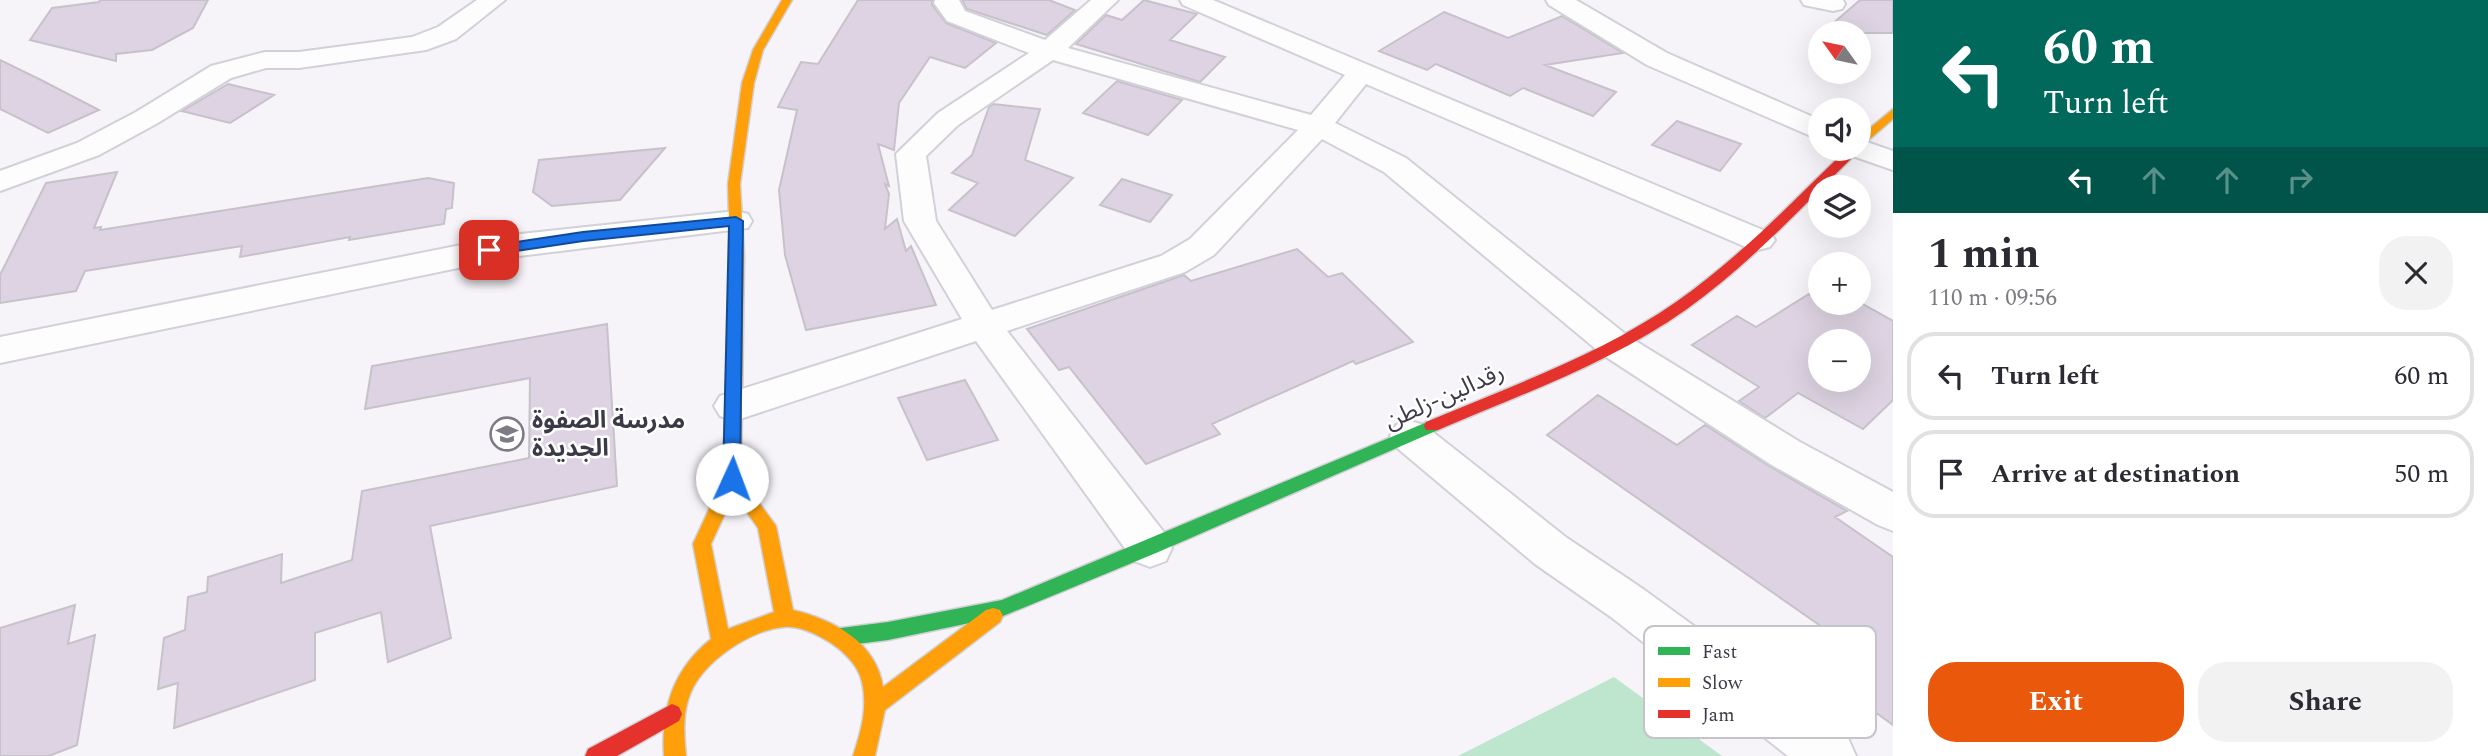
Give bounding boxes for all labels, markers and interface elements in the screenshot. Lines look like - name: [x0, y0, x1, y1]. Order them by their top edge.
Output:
- text: 60 m: [2043, 11, 2154, 86]
- north arrow: [1808, 21, 1871, 84]
- map controls: [1808, 21, 1871, 392]
- icon: left: [1928, 28, 2019, 119]
- text: Turn left: [2043, 79, 2169, 128]
- button: sound: [1808, 98, 1871, 161]
- icon: left: [2062, 161, 2100, 199]
- icon: ahead: [2135, 161, 2173, 199]
- icon: ahead: [2208, 161, 2246, 199]
- icon: right: [2281, 161, 2319, 199]
- button: layers: [1808, 175, 1871, 238]
- pin: [459, 220, 519, 280]
- text: 1 min: [1928, 223, 2040, 286]
- icon: arrive: [470, 231, 508, 269]
- button: close: [2379, 236, 2453, 310]
- button: +: [1808, 252, 1871, 315]
- text: 110 m · 09:56: [1928, 281, 2057, 316]
- button: −: [1808, 329, 1871, 392]
- street label: رقدالين-زلطن: [1379, 354, 1510, 439]
- text: Turn left: [1991, 356, 2099, 396]
- text: 60 m: [2394, 356, 2449, 396]
- icon: left: [1932, 357, 1970, 395]
- place label: مدرسة الصفوة الجديدة: [532, 403, 685, 467]
- school or university icon: مدرسة الصفوة الجديدة: [488, 415, 526, 453]
- position arrow: [695, 442, 769, 516]
- text: Arrive at destination: [1991, 454, 2240, 494]
- text: 50 m: [2394, 454, 2449, 494]
- icon: arrive: [1932, 455, 1970, 493]
- legend: [1644, 626, 1876, 738]
- text: Fast: [1702, 638, 1738, 667]
- button: Exit: [1928, 662, 2184, 742]
- button: Share: [2198, 662, 2453, 742]
- text: Slow: [1702, 669, 1743, 698]
- text: Jam: [1702, 701, 1734, 730]

